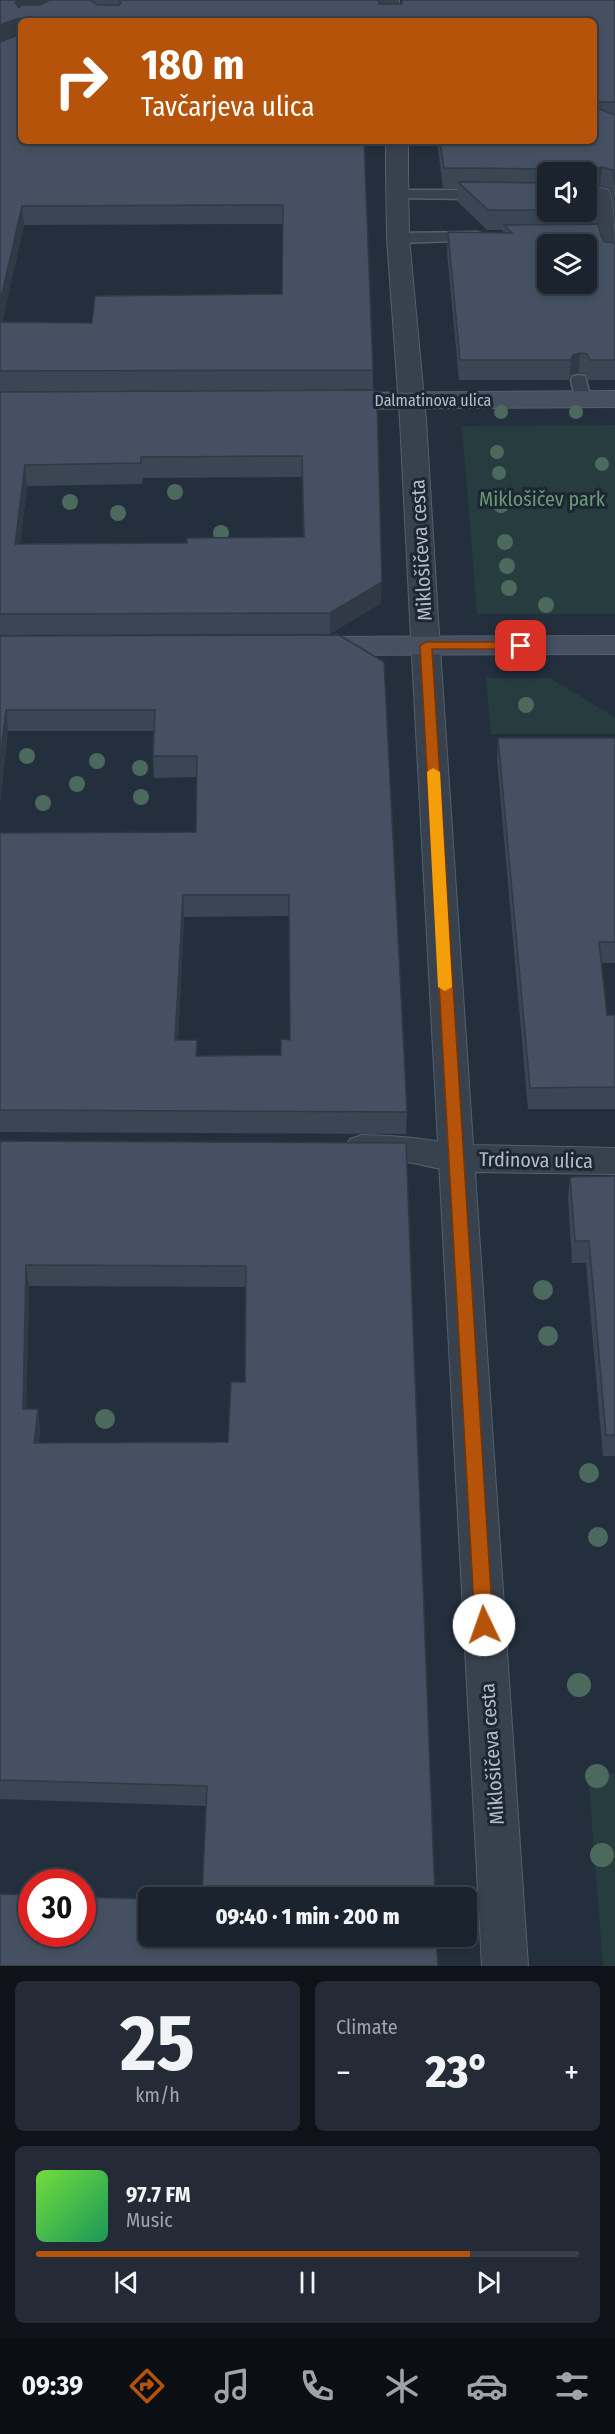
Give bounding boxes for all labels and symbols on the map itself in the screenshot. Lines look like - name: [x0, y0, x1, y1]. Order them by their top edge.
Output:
- street label: Dalmatinova ulica: [375, 391, 492, 410]
- street label: Miklošičeva cesta: [405, 479, 437, 621]
- park label: Miklošičev park: [479, 487, 606, 511]
- pin: [495, 620, 546, 671]
- street label: Trdinova ulica: [479, 1147, 593, 1173]
- position arrow: [452, 1593, 516, 1657]
- street label: Miklošičeva cesta: [475, 1682, 509, 1826]
- speed limit sign: 30: [18, 1869, 96, 1947]

